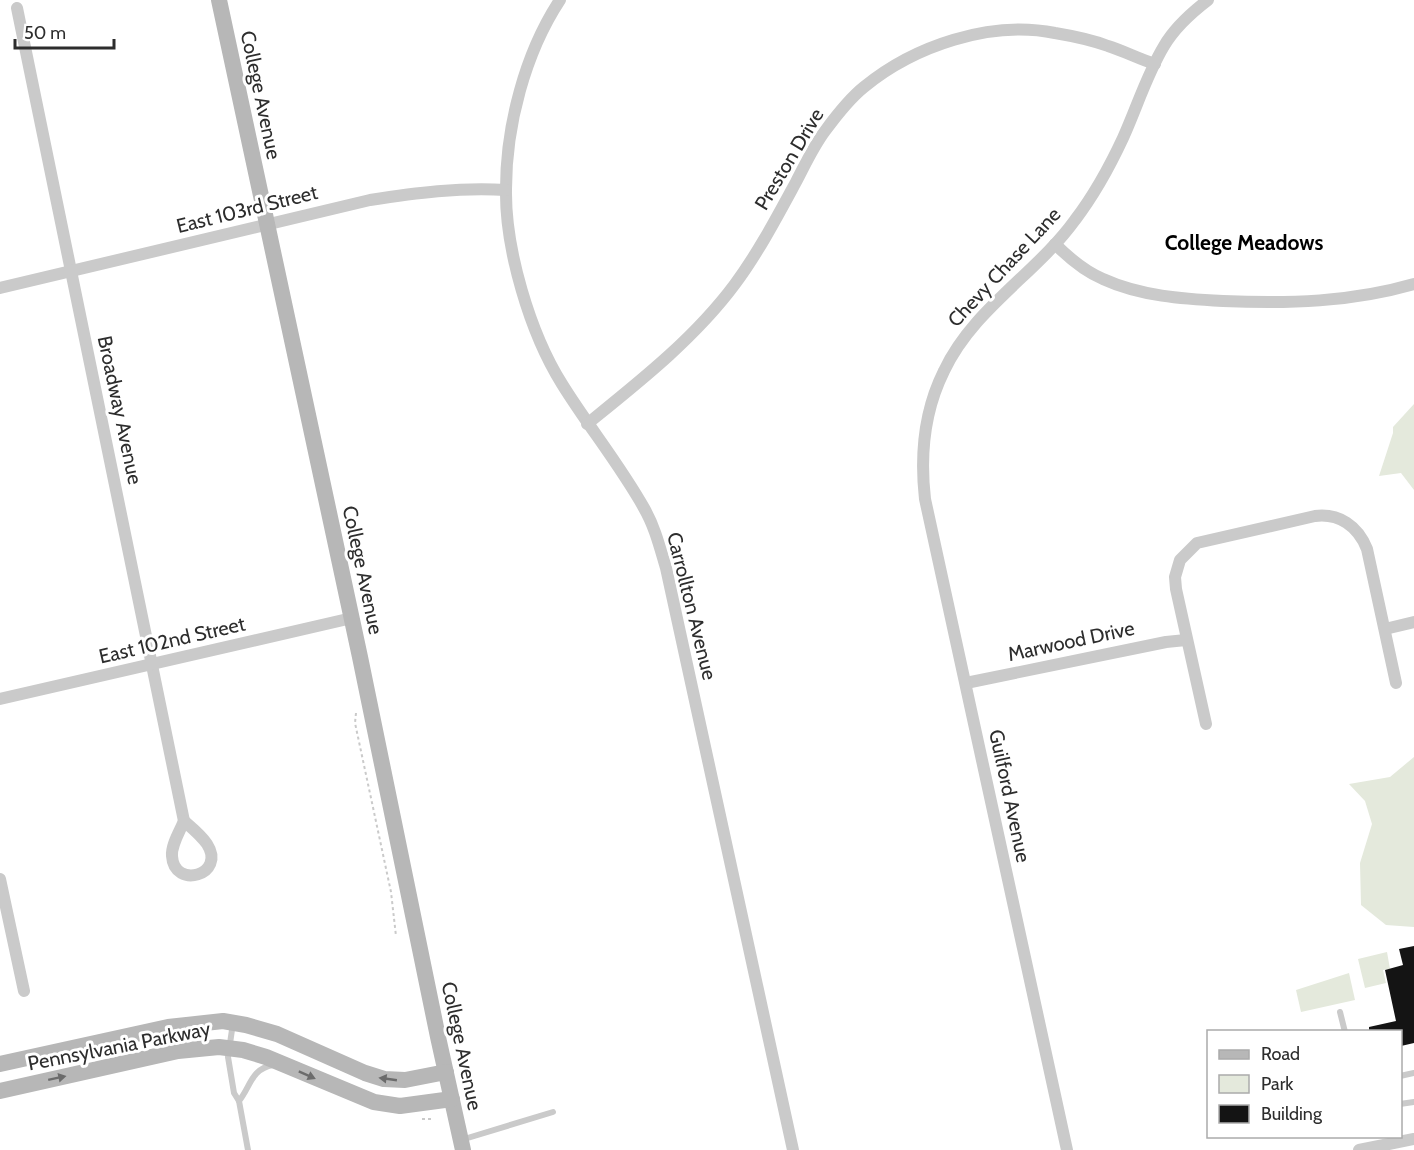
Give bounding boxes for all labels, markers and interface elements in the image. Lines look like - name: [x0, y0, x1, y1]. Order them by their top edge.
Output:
- scale bar: [15, 12, 114, 50]
- text: 50 m: [24, 22, 66, 44]
- street label: College Avenue: [236, 29, 286, 161]
- street label: Preston Drive: [749, 104, 829, 214]
- street label: East 103rd Street: [174, 180, 320, 238]
- street label: Chevy Chase Lane: [943, 202, 1065, 332]
- district label: College Meadows: [1165, 230, 1323, 255]
- street label: Broadway Avenue: [93, 334, 147, 486]
- street label: College Avenue: [338, 504, 388, 636]
- street label: Carrollton Avenue: [662, 530, 722, 682]
- street label: East 102nd Street: [97, 611, 248, 668]
- street label: Marwood Drive: [1005, 616, 1137, 666]
- street label: Guilford Avenue: [984, 727, 1036, 865]
- street label: College Avenue: [437, 980, 487, 1112]
- street label: Pennsylvania Parkway: [26, 1017, 212, 1075]
- legend: [1207, 1030, 1402, 1138]
- text: Road: [1261, 1043, 1300, 1065]
- one-way arrow: [298, 1070, 315, 1079]
- one-way arrow: [48, 1073, 67, 1082]
- text: Park: [1261, 1073, 1294, 1095]
- one-way arrow: [378, 1074, 397, 1083]
- text: Building: [1261, 1103, 1323, 1125]

